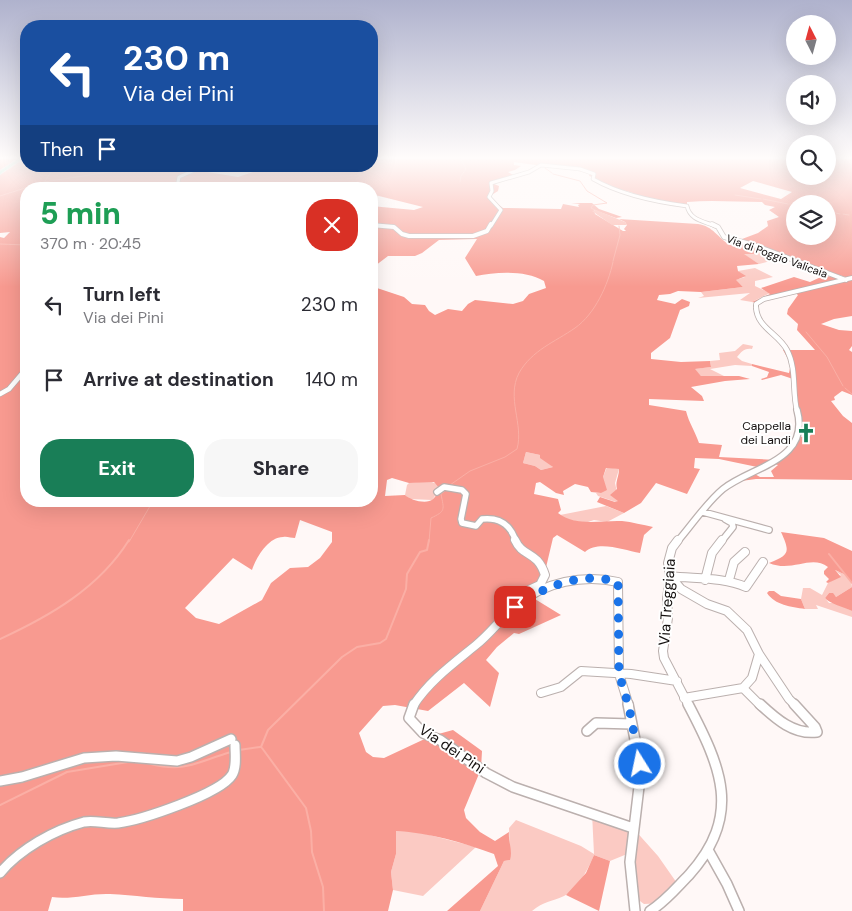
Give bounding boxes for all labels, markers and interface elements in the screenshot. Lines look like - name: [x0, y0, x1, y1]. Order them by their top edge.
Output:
- north arrow: [786, 15, 836, 65]
- map controls: [786, 15, 836, 245]
- text: 230 m: [123, 35, 230, 81]
- icon: left: [40, 40, 105, 105]
- button: sound: [786, 75, 836, 125]
- text: Via dei Pini: [123, 79, 234, 108]
- icon: arrive: [93, 135, 121, 163]
- button: search: [786, 135, 836, 185]
- text: Then: [40, 137, 83, 162]
- text: 5 min: [40, 194, 121, 233]
- button: layers: [786, 195, 836, 245]
- button: close: [306, 199, 358, 251]
- street label: Via di Poggio Valicaia: [724, 231, 830, 281]
- text: 370 m · 20:45: [40, 233, 141, 254]
- text: Turn left: [83, 282, 161, 307]
- icon: left: [40, 291, 68, 319]
- text: 230 m: [301, 292, 358, 317]
- text: Via dei Pini: [83, 307, 164, 328]
- icon: arrive: [40, 366, 68, 394]
- text: Arrive at destination: [83, 367, 274, 392]
- text: 140 m: [306, 367, 358, 392]
- place label: Cappella dei Landi: [740, 418, 791, 448]
- church icon: Cappella dei Landi: [795, 422, 817, 444]
- button: Exit: [40, 439, 194, 497]
- button: Share: [204, 439, 358, 497]
- street label: Via Treggiaia: [654, 558, 680, 646]
- pin: [494, 586, 536, 628]
- icon: arrive: [501, 593, 529, 621]
- street label: Via dei Pini: [415, 720, 489, 778]
- position arrow: [613, 737, 665, 789]

